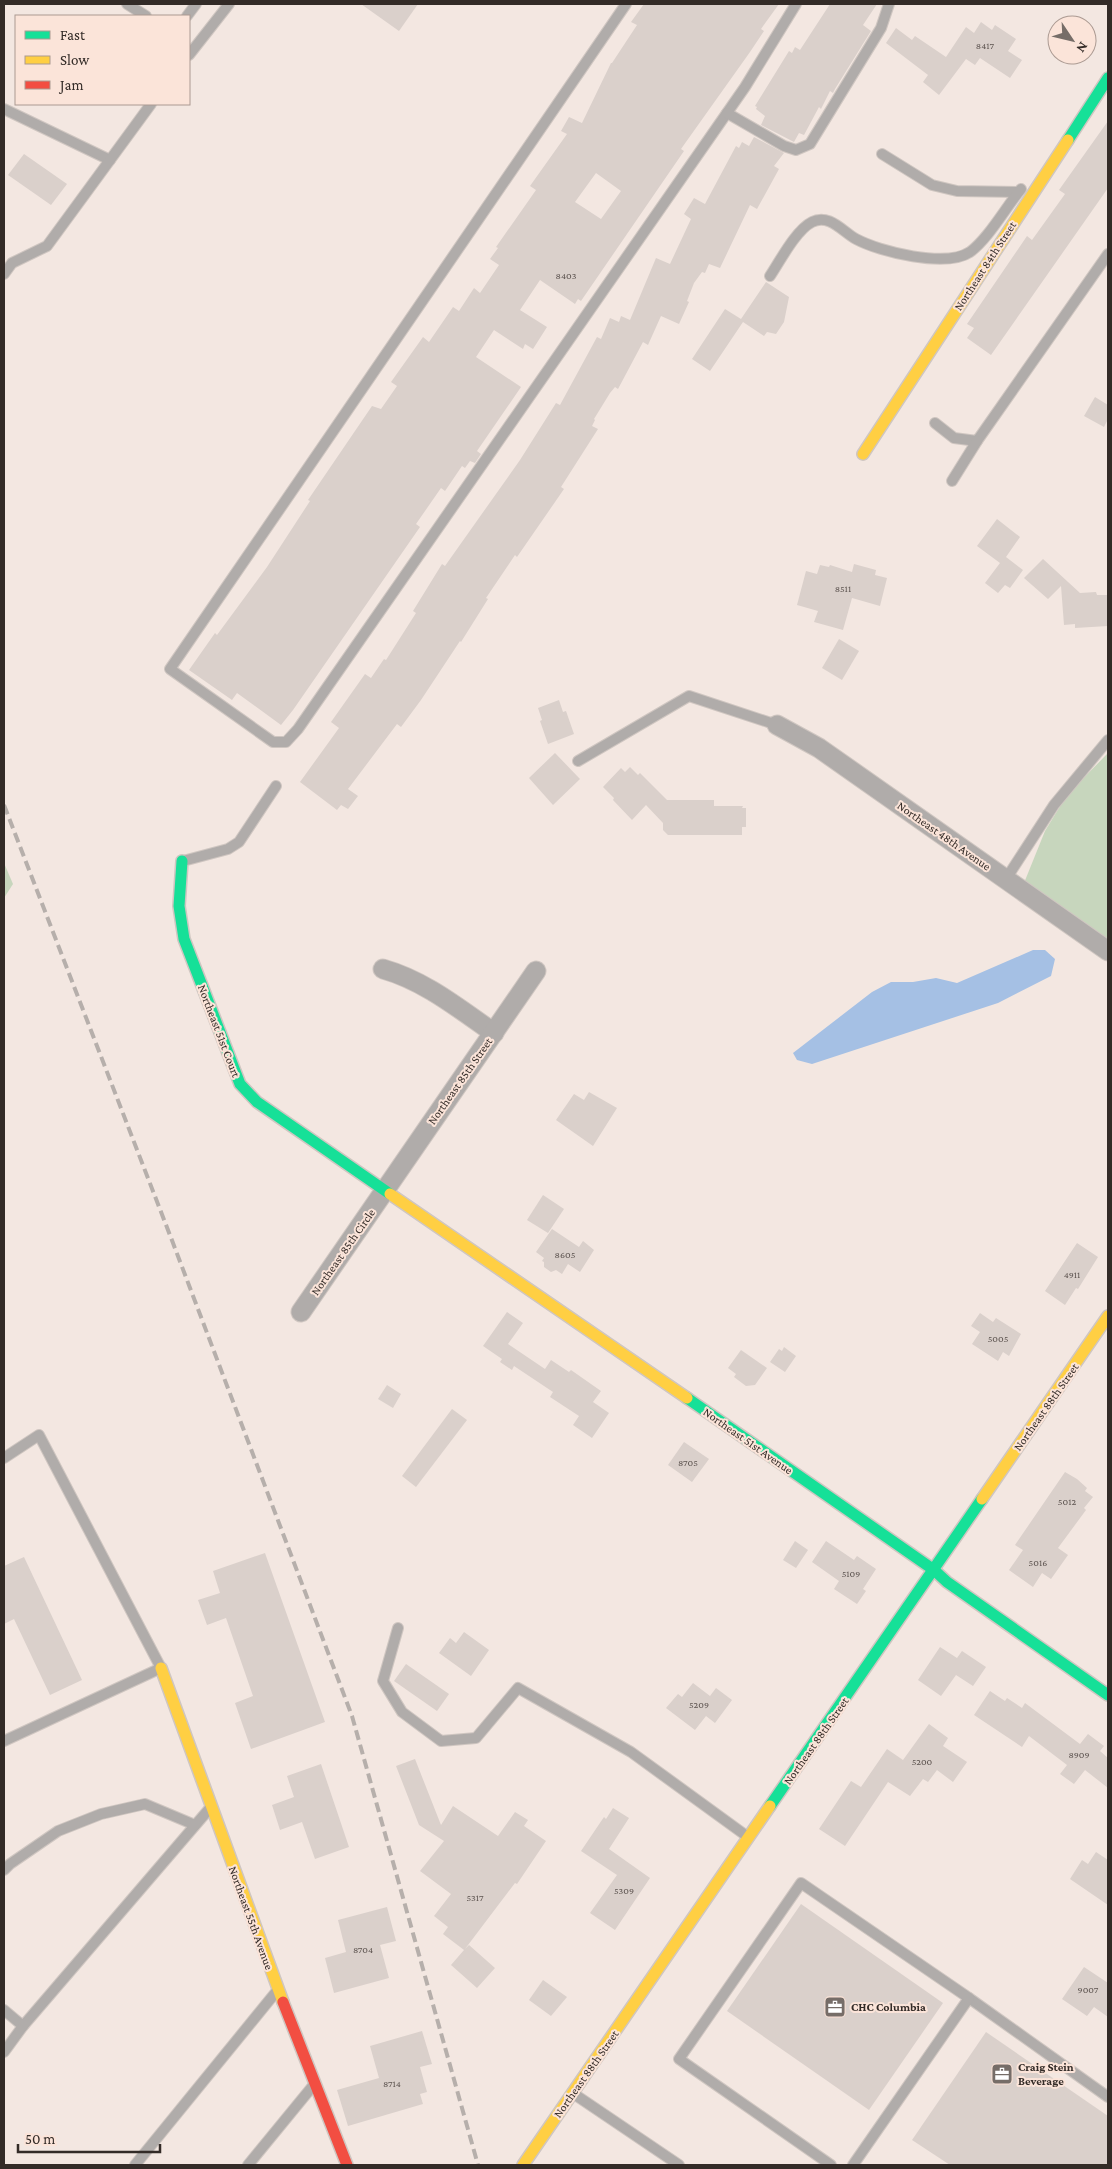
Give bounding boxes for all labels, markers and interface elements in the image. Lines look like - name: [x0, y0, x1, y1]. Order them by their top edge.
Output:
- legend: [15, 15, 190, 105]
- north arrow: [1047, 15, 1097, 65]
- text: Fast: [60, 27, 86, 43]
- text: N: [1073, 39, 1092, 56]
- house number: 8417: [976, 40, 995, 51]
- text: Slow: [60, 52, 90, 68]
- text: Jam: [58, 77, 83, 94]
- street label: Northeast 84th Street: [951, 218, 1020, 313]
- house number: 8403: [556, 270, 577, 281]
- house number: 8511: [835, 583, 851, 594]
- street label: Northeast 48th Avenue: [895, 798, 993, 874]
- street label: Northeast 51st Court: [195, 983, 244, 1080]
- street label: Northeast 85th Street: [425, 1034, 496, 1127]
- street label: Northeast 85th Circle: [308, 1206, 378, 1298]
- house number: 8605: [555, 1249, 576, 1260]
- house number: 4911: [1064, 1269, 1080, 1280]
- house number: 5005: [988, 1333, 1009, 1344]
- street label: Northeast 88th Street: [1010, 1360, 1082, 1454]
- street label: Northeast 51st Avenue: [701, 1405, 795, 1477]
- house number: 8705: [678, 1457, 698, 1468]
- house number: 5012: [1058, 1496, 1076, 1507]
- house number: 5016: [1029, 1557, 1047, 1568]
- house number: 5109: [842, 1568, 860, 1579]
- street label: Northeast 88th Street: [780, 1694, 852, 1788]
- house number: 5209: [689, 1699, 709, 1710]
- house number: 8909: [1068, 1749, 1090, 1760]
- house number: 5200: [912, 1756, 933, 1767]
- street label: Northeast 55th Avenue: [226, 1864, 276, 1972]
- house number: 5309: [614, 1885, 634, 1896]
- house number: 5317: [466, 1892, 484, 1903]
- house number: 8704: [353, 1944, 373, 1955]
- house number: 9007: [1078, 1984, 1099, 1995]
- office icon: CHC Columbia: [823, 1995, 847, 2019]
- place label: CHC Columbia: [851, 2000, 926, 2014]
- street label: Northeast 88th Street: [550, 2027, 622, 2121]
- place label: Craig Stein Beverage: [1018, 2060, 1074, 2088]
- office icon: Craig Stein Beverage: [990, 2062, 1014, 2086]
- house number: 8714: [383, 2078, 401, 2089]
- scale bar: [18, 2122, 160, 2154]
- text: 50 m: [25, 2131, 55, 2147]

